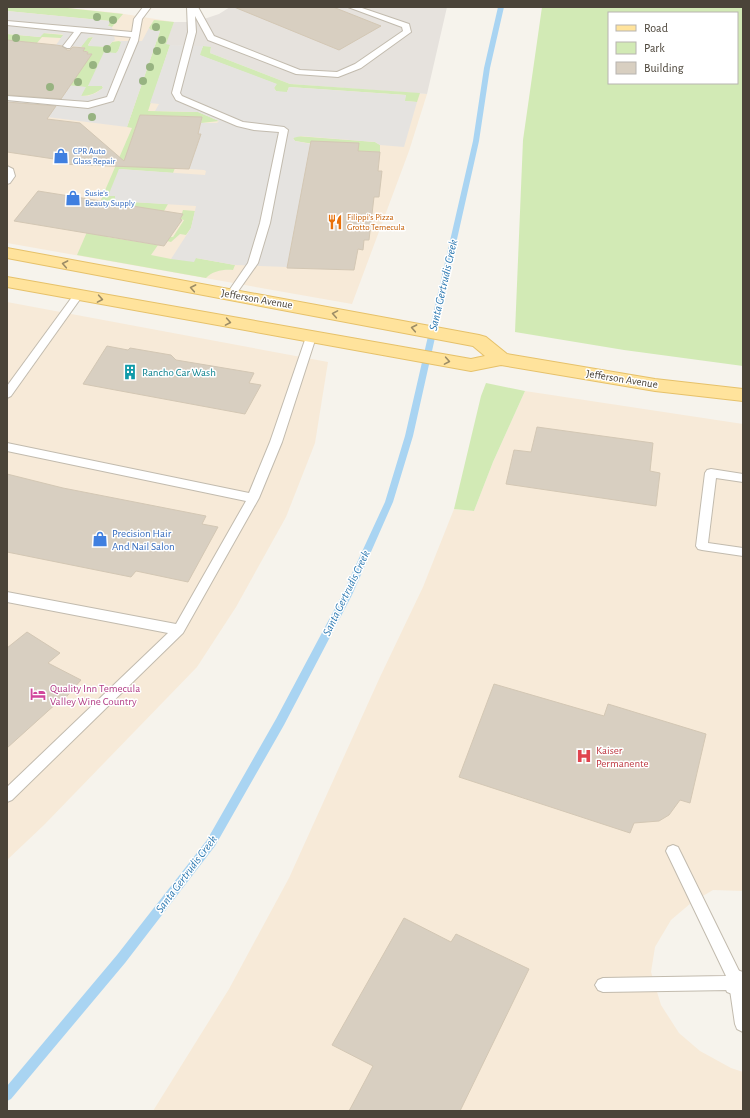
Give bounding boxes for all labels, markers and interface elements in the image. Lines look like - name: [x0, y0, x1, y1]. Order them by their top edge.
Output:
- legend: [608, 12, 738, 84]
- text: Road: [644, 22, 668, 34]
- text: Park: [644, 42, 665, 54]
- text: Building: [644, 62, 684, 74]
- shop icon: CPR Auto Glass Repair: [52, 147, 70, 165]
- place label: CPR Auto Glass Repair: [73, 147, 116, 166]
- shop icon: Susie's Beauty Supply: [64, 189, 82, 207]
- place label: Susie's Beauty Supply: [85, 189, 135, 208]
- restaurant icon: Filippi's Pizza Grotto Temecula: [326, 213, 344, 231]
- place label: Filippi's Pizza Grotto Temecula: [347, 213, 405, 232]
- water label: Santa Gertrudis Creek: [427, 238, 459, 332]
- one-way arrow: [62, 260, 68, 268]
- one-way arrow: [190, 284, 196, 292]
- street label: Jefferson Avenue: [220, 287, 294, 311]
- one-way arrow: [97, 294, 104, 303]
- one-way arrow: [331, 310, 338, 318]
- one-way arrow: [225, 317, 231, 326]
- one-way arrow: [411, 325, 417, 333]
- one-way arrow: [444, 356, 450, 365]
- building icon: Rancho Car Wash: [121, 363, 139, 381]
- place label: Rancho Car Wash: [142, 367, 216, 378]
- street label: Jefferson Avenue: [585, 368, 659, 390]
- place label: Precision Hair And Nail Salon: [112, 528, 175, 552]
- shop icon: Precision Hair And Nail Salon: [91, 530, 109, 548]
- water label: Santa Gertrudis Creek: [320, 548, 372, 638]
- place label: Quality Inn Temecula Valley Wine Country: [50, 683, 140, 707]
- hotel icon: Quality Inn Temecula Valley Wine Country: [29, 685, 47, 703]
- place label: Kaiser Permanente: [596, 745, 649, 769]
- hospital icon: Kaiser Permanente: [575, 747, 593, 765]
- water label: Santa Gertrudis Creek: [153, 833, 219, 915]

